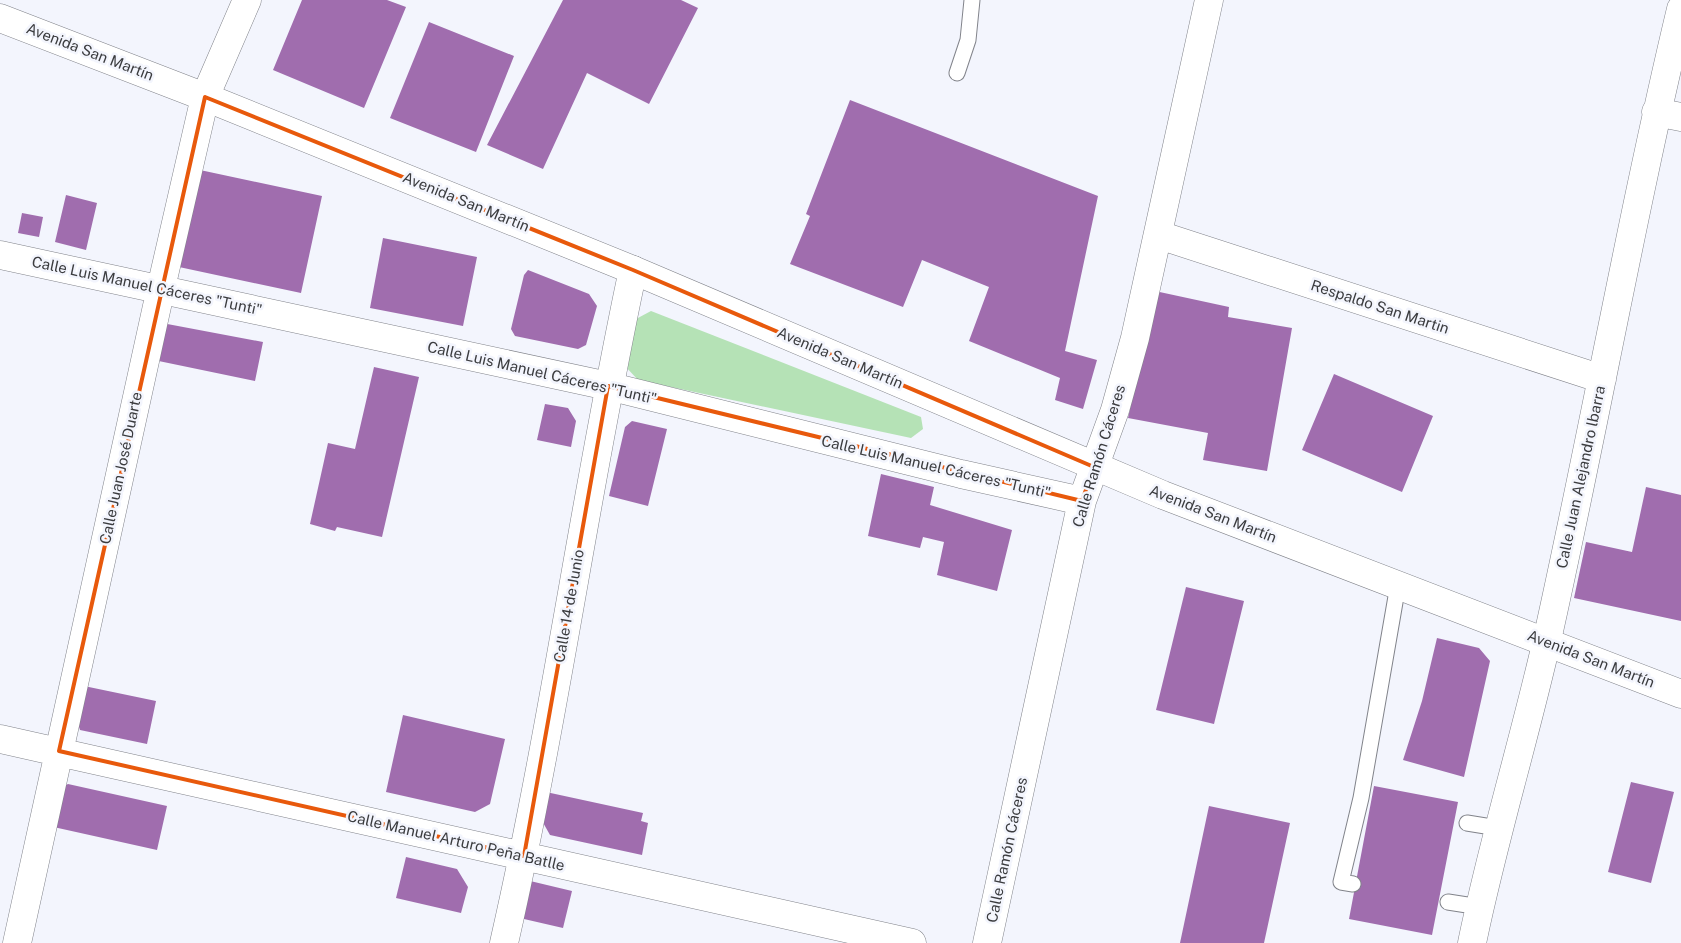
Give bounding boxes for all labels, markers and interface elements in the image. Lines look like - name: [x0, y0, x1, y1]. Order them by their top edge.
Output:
- street label: Avenida San Martín: [24, 19, 156, 84]
- street label: Avenida San Martín: [400, 168, 532, 235]
- street label: Calle Luis Manuel Cáceres "Tunti": [30, 253, 264, 318]
- street label: Respaldo San Martin: [1309, 276, 1451, 337]
- street label: Avenida San Martín: [775, 323, 906, 392]
- street label: Calle Luis Manuel Cáceres "Tunti": [426, 338, 658, 407]
- street label: Calle Ramón Cáceres: [1069, 383, 1128, 529]
- street label: Calle Juan Alejandro lbarra: [1553, 384, 1608, 570]
- street label: Calle Juan José Duarte: [96, 390, 145, 546]
- street label: Calle Luis Manuel Cáceres "Tunti": [820, 432, 1052, 501]
- street label: Avenida San Martín: [1147, 481, 1279, 546]
- street label: Calle 14 de Junio: [550, 548, 587, 664]
- street label: Avenida San Martín: [1525, 626, 1657, 691]
- street label: Calle Ramón Cáceres: [983, 776, 1030, 924]
- street label: Calle Manuel Arturo Peña Batlle: [346, 807, 566, 874]

